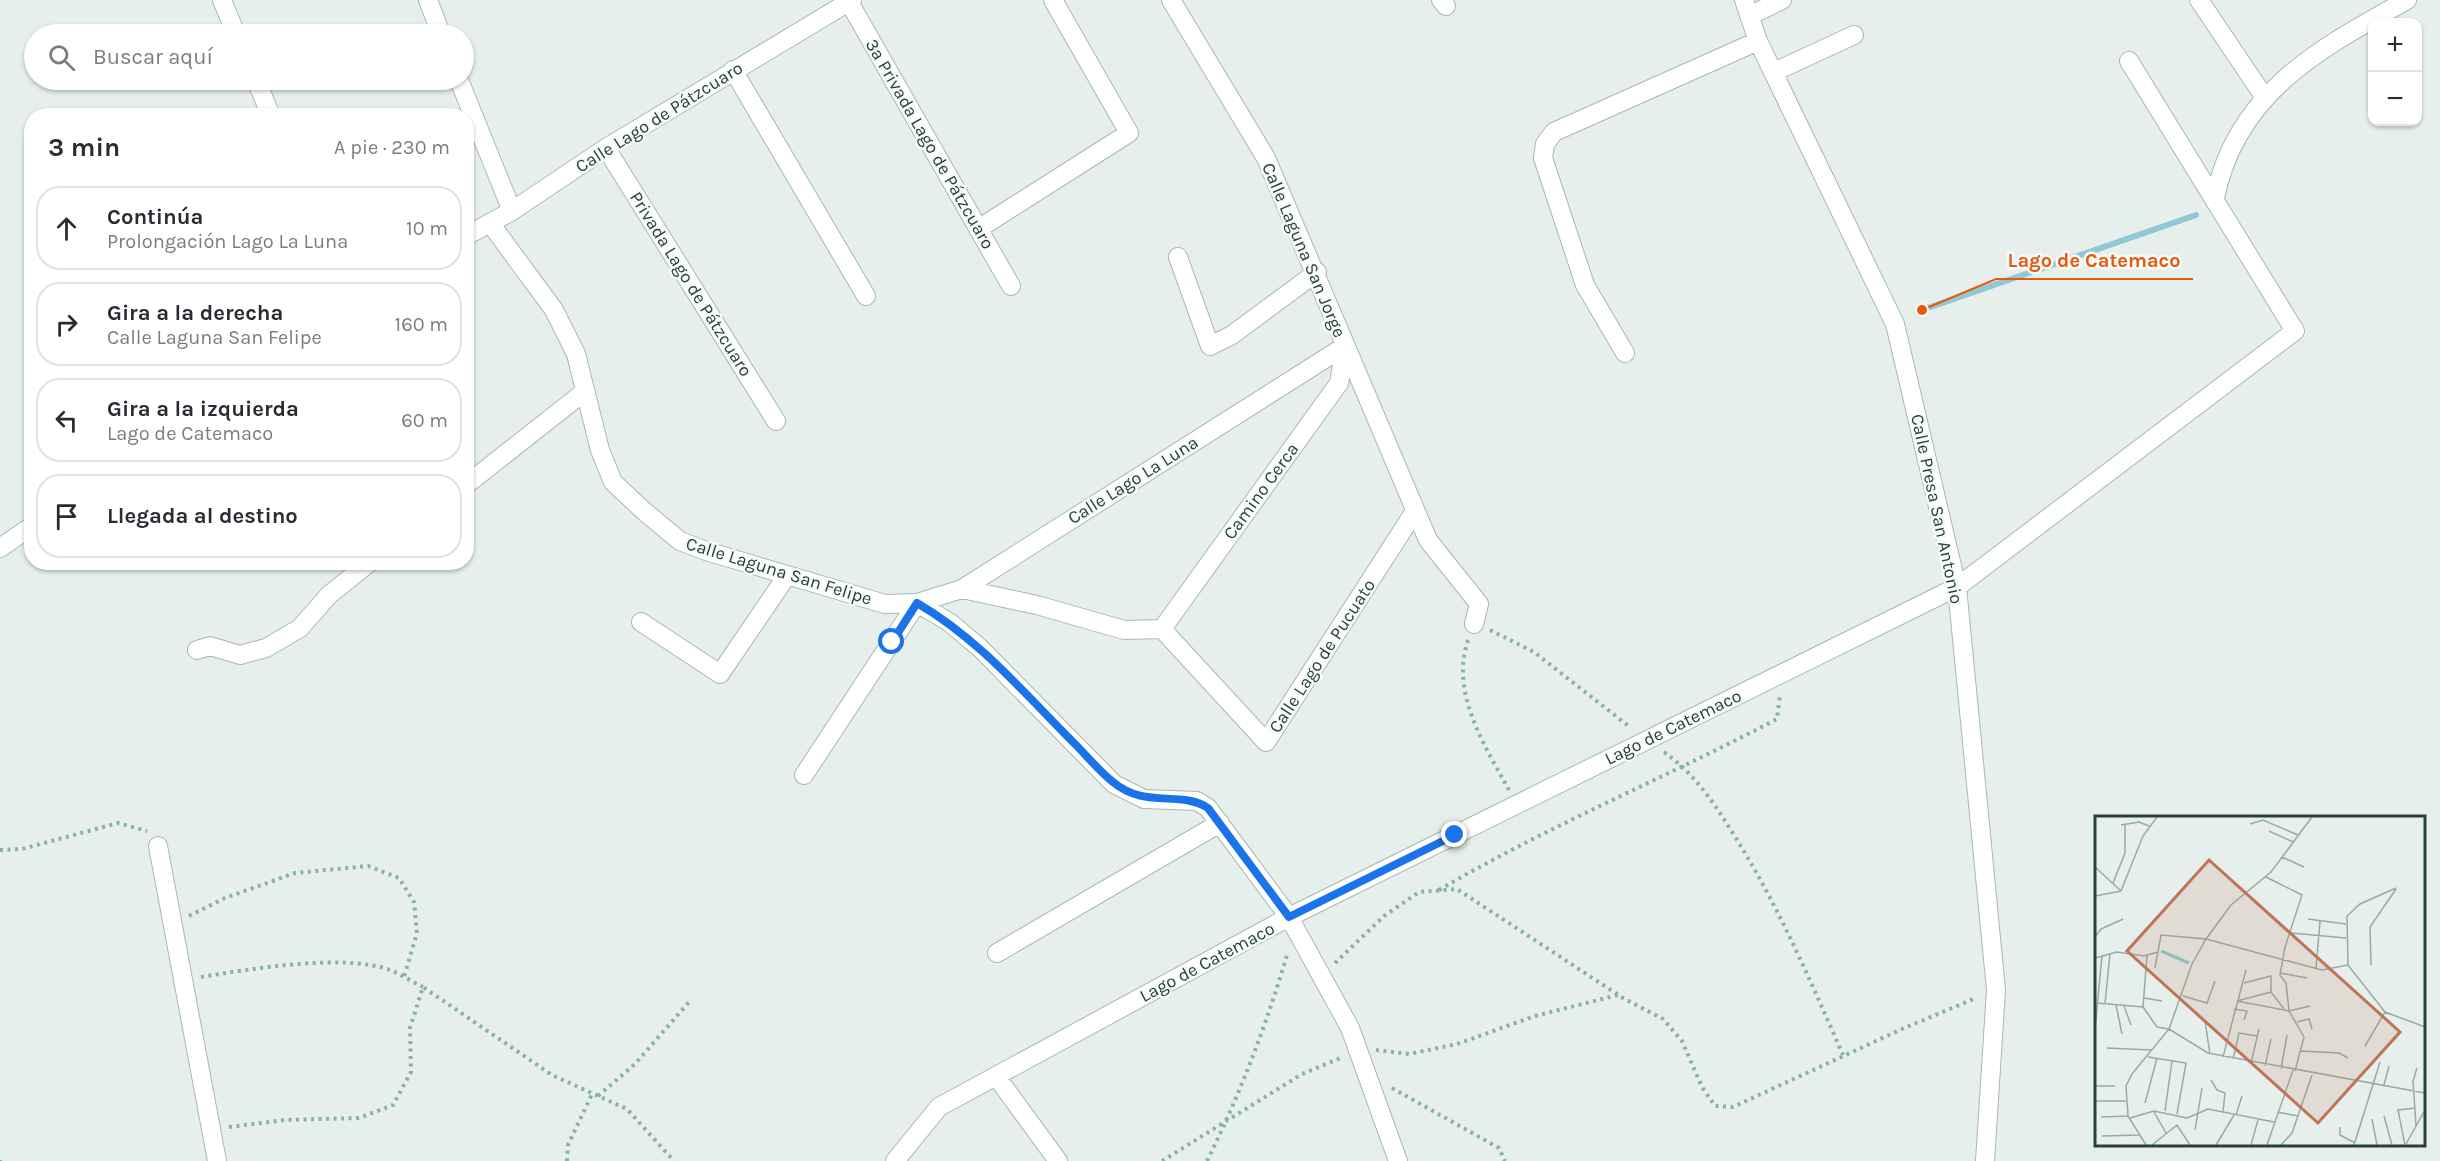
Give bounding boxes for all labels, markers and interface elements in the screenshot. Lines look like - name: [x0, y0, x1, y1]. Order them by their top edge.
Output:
- map controls: [2368, 18, 2422, 126]
- button: +: [2368, 18, 2422, 72]
- search box: [24, 24, 474, 90]
- street label: 3a Privada Lago de Pátzcuaro: [861, 35, 999, 253]
- icon: search: [45, 41, 78, 74]
- text: Buscar aquí: [93, 44, 213, 70]
- street label: Calle Lago de Pátzcuaro: [571, 57, 747, 177]
- button: −: [2368, 72, 2422, 126]
- text: 3 min: [48, 132, 120, 163]
- text: A pie · 230 m: [334, 136, 450, 159]
- street label: Calle Laguna San Jorge: [1257, 159, 1351, 341]
- street label: Privada Lago de Pátzcuaro: [625, 187, 757, 381]
- text: Continúa: [107, 204, 203, 230]
- icon: ahead: [50, 212, 83, 245]
- text: 10 m: [406, 217, 448, 240]
- text: Prolongación Lago La Luna: [107, 230, 348, 253]
- callout: Lago de Catemaco: [1996, 241, 2193, 279]
- text: Lago de Catemaco: [2008, 249, 2181, 272]
- text: Gira a la derecha: [107, 300, 283, 326]
- icon: right: [50, 308, 83, 341]
- text: 160 m: [395, 313, 448, 336]
- text: Calle Laguna San Felipe: [107, 326, 322, 349]
- text: Gira a la izquierda: [107, 396, 299, 422]
- icon: left: [50, 404, 83, 437]
- text: 60 m: [401, 409, 448, 432]
- street label: Calle Presa San Antonio: [1906, 412, 1968, 606]
- text: Lago de Catemaco: [107, 422, 273, 445]
- street label: Calle Lago La Luna: [1064, 431, 1202, 529]
- street label: Camino Cerca: [1219, 438, 1303, 544]
- icon: arrive: [50, 500, 83, 533]
- text: Llegada al destino: [107, 503, 298, 529]
- street label: Calle Laguna San Felipe: [683, 532, 875, 610]
- street label: Calle Lago de Pucuato: [1264, 575, 1380, 737]
- route start: [878, 628, 904, 654]
- street label: Lago de Catemaco: [1601, 684, 1745, 770]
- inset map: [2095, 816, 2425, 1146]
- route end: [1441, 821, 1467, 847]
- street label: Lago de Catemaco: [1136, 917, 1278, 1007]

